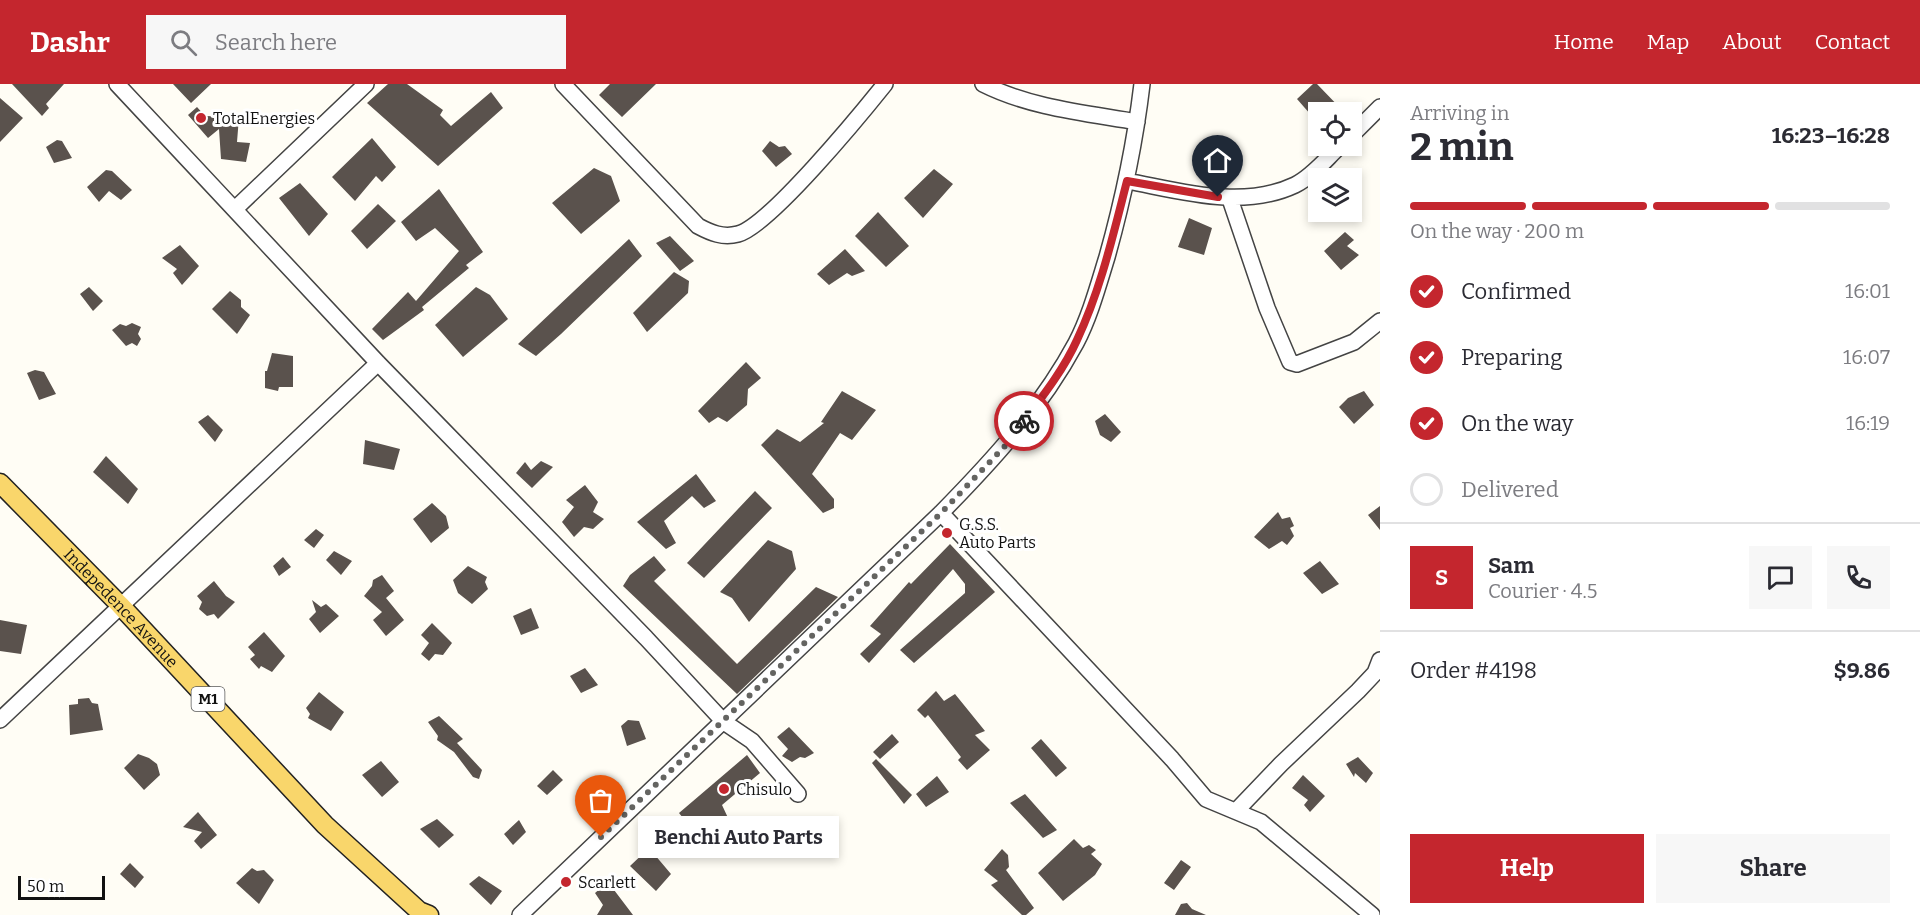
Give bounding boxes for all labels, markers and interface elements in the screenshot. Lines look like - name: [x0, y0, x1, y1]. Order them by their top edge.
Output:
- search box: [146, 15, 566, 69]
- text: Dashr: [30, 26, 110, 59]
- icon: search: [167, 26, 200, 59]
- text: Search here: [215, 29, 337, 56]
- text: Home: [1554, 29, 1614, 55]
- text: Map: [1647, 29, 1689, 55]
- text: About: [1722, 29, 1782, 55]
- text: Contact: [1815, 29, 1890, 55]
- text: Arriving in: [1410, 101, 1509, 125]
- map controls: [1308, 102, 1362, 222]
- button: locate: [1308, 102, 1362, 156]
- place label: TotalEnergies: [213, 109, 315, 128]
- marker: TotalEnergies: [194, 111, 208, 125]
- text: 16:23–16:28: [1772, 122, 1890, 149]
- text: 2 min: [1410, 124, 1514, 170]
- pin: [1192, 135, 1243, 197]
- icon: home: [1201, 144, 1234, 177]
- button: layers: [1308, 168, 1362, 222]
- text: On the way · 200 m: [1410, 219, 1584, 243]
- icon: check: [1410, 275, 1443, 308]
- text: Confirmed: [1461, 278, 1571, 305]
- text: 16:01: [1845, 279, 1890, 303]
- icon: check: [1410, 341, 1443, 374]
- text: Preparing: [1461, 344, 1563, 371]
- text: 16:07: [1843, 345, 1890, 369]
- courier: [994, 391, 1054, 451]
- icon: bike: [1008, 405, 1041, 438]
- icon: check: [1410, 407, 1443, 440]
- text: On the way: [1461, 410, 1573, 437]
- text: 16:19: [1846, 411, 1890, 435]
- text: Delivered: [1461, 476, 1559, 503]
- place label: G.S.S. Auto Parts: [959, 515, 1036, 552]
- marker: G.S.S. Auto Parts: [940, 526, 954, 540]
- street label: Indepedence Avenue: [60, 545, 182, 671]
- button: chat: [1749, 546, 1812, 609]
- button: phone: [1827, 546, 1890, 609]
- text: Sam: [1488, 552, 1534, 579]
- text: S: [1435, 564, 1448, 591]
- text: Courier · 4.5: [1488, 579, 1597, 603]
- text: Order #4198: [1410, 657, 1537, 684]
- text: $9.86: [1833, 657, 1890, 684]
- road number: M1: [192, 687, 224, 711]
- pin: [575, 775, 626, 837]
- place label: Chisulo: [736, 780, 792, 799]
- marker: Chisulo: [717, 782, 731, 796]
- icon: bag: [584, 784, 617, 817]
- callout: Benchi Auto Parts: [637, 816, 838, 858]
- text: Benchi Auto Parts: [654, 825, 823, 849]
- button: Help: [1410, 834, 1644, 903]
- button: Share: [1656, 834, 1890, 903]
- scale bar: [18, 873, 105, 900]
- place label: Scarlett: [578, 873, 636, 892]
- marker: Scarlett: [559, 875, 573, 889]
- text: 50 m: [27, 877, 64, 896]

